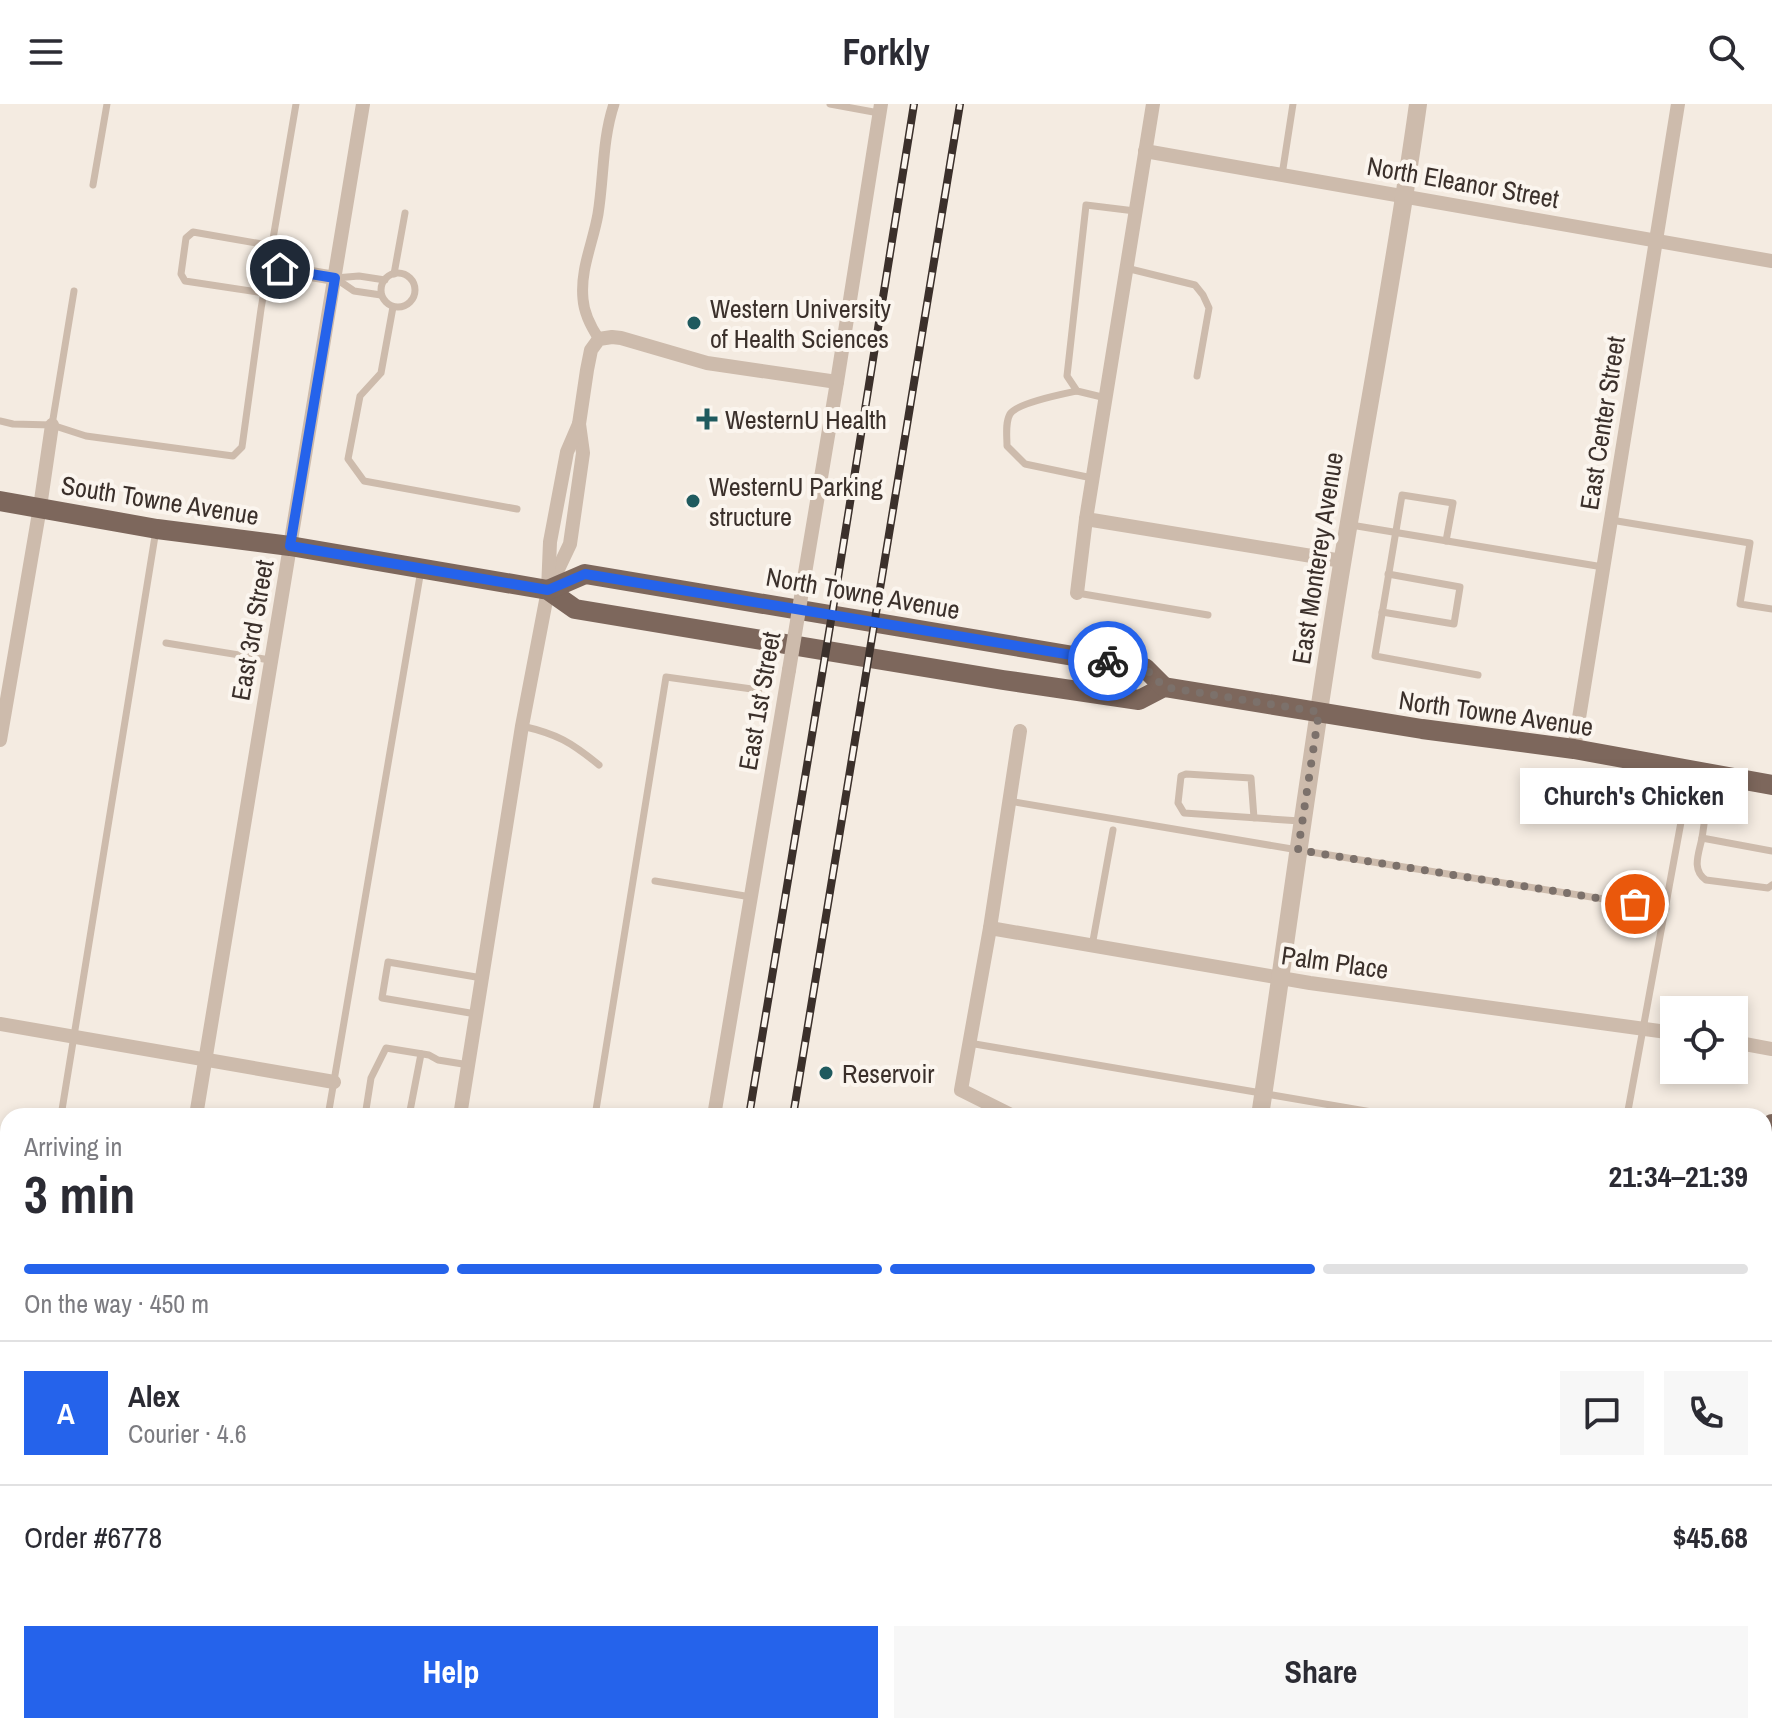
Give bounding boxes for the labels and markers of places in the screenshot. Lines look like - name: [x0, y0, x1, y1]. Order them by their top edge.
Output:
- pin: [246, 235, 314, 303]
- place label: Western University of Health Sciences: [710, 291, 891, 356]
- marker: Western University of Health Sciences: [685, 314, 703, 332]
- place label: WesternU Health: [725, 402, 887, 437]
- marker: WesternU Health: [696, 408, 718, 430]
- place label: WesternU Parking structure: [709, 469, 883, 534]
- marker: WesternU Parking structure: [684, 492, 702, 510]
- callout: Church's Chicken: [1521, 768, 1749, 824]
- pin: [1601, 870, 1669, 938]
- place label: Reservoir: [842, 1056, 934, 1091]
- marker: Reservoir: [817, 1064, 835, 1082]

